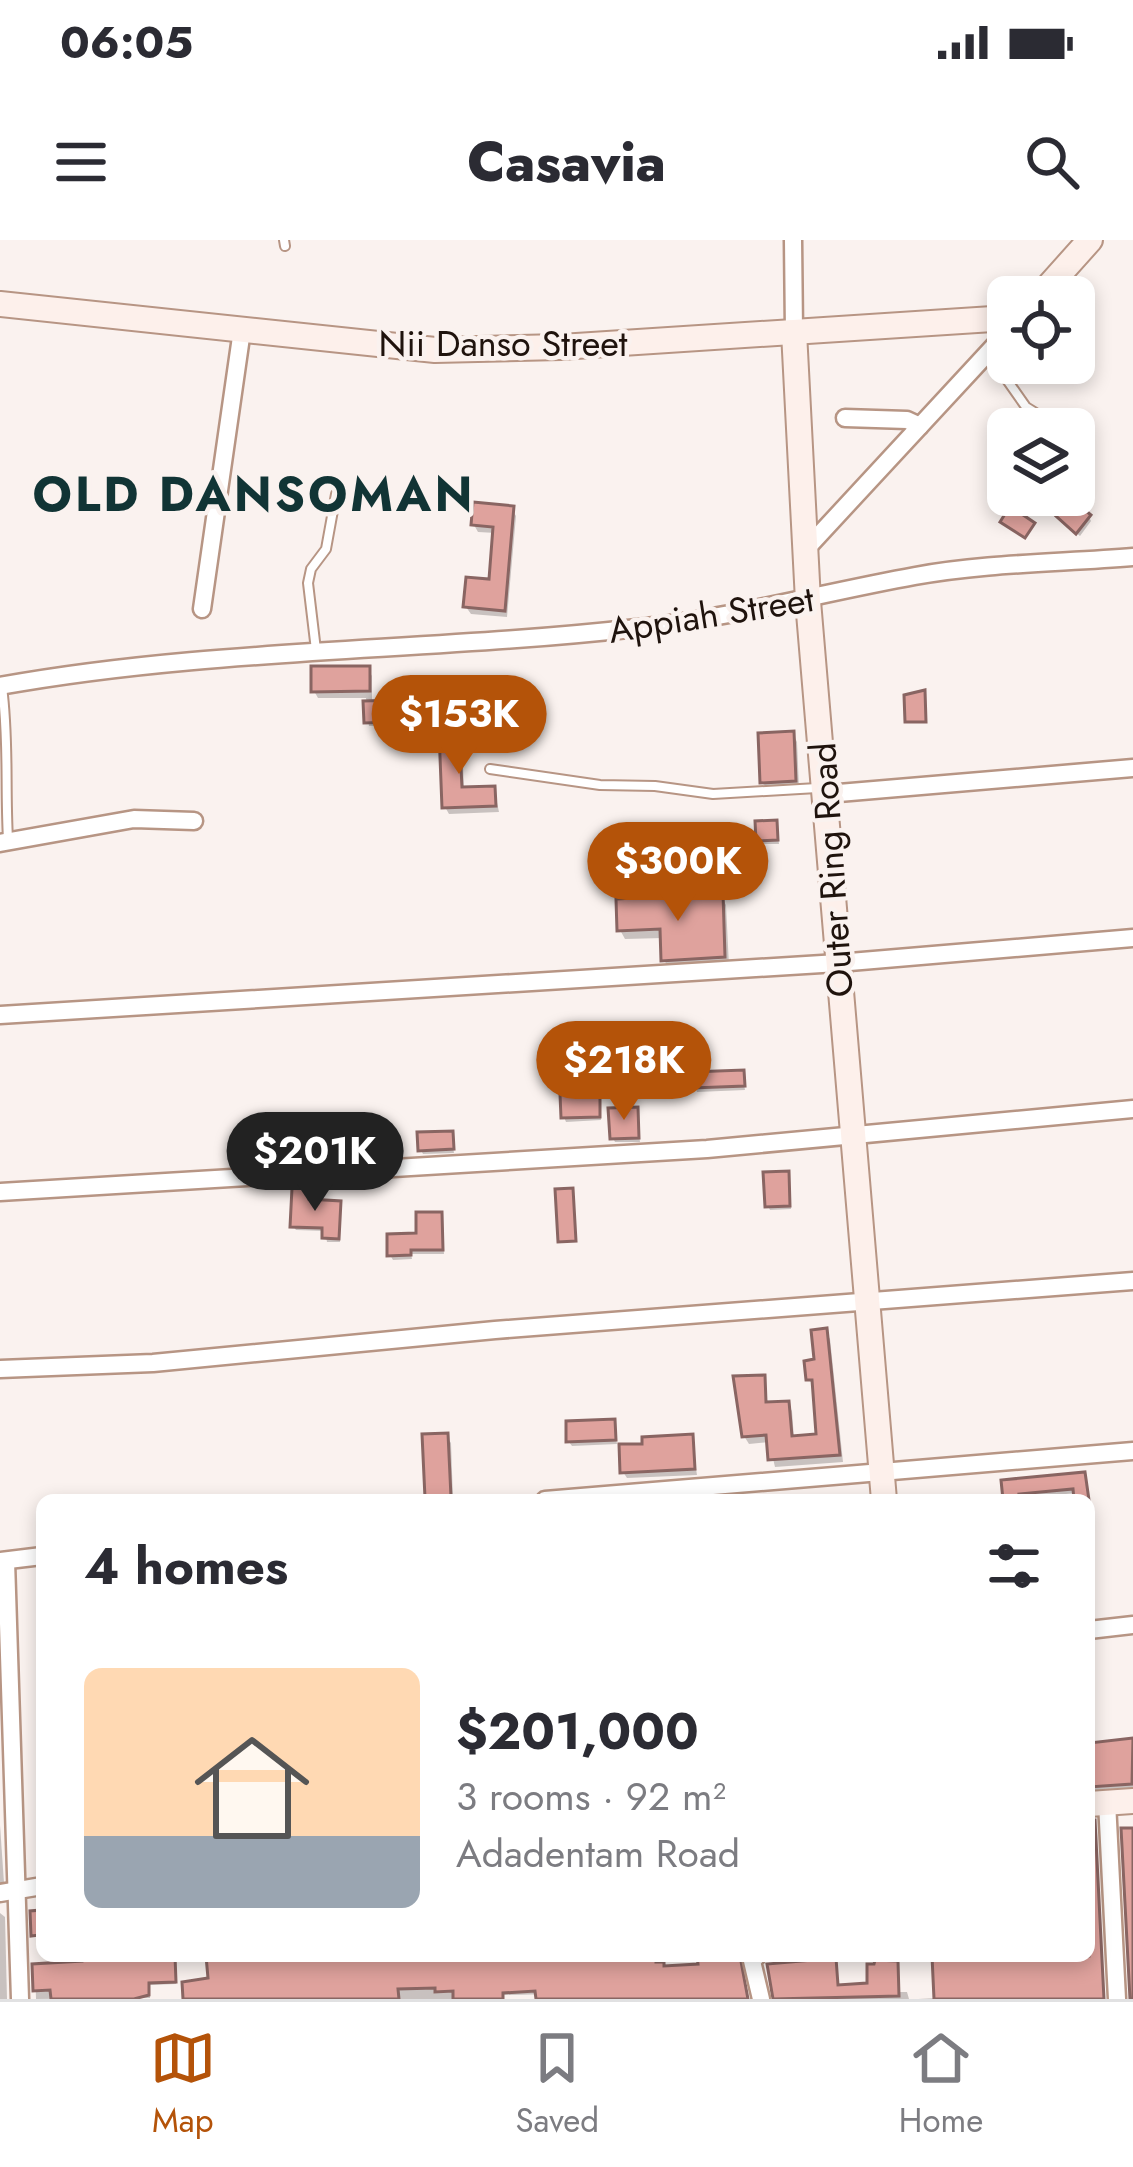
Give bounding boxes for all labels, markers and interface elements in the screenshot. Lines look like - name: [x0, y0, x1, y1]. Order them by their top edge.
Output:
- text: 06:05: [60, 10, 193, 75]
- text: Casavia: [467, 123, 666, 201]
- icon: menu: [48, 129, 114, 195]
- icon: search: [1019, 129, 1085, 195]
- map controls: [987, 276, 1095, 516]
- button: locate: [987, 276, 1095, 384]
- street label: Nii Danso Street: [379, 317, 628, 369]
- button: layers: [987, 408, 1095, 516]
- district label: OLD DANSOMAN: [32, 460, 476, 529]
- street label: Appiah Street: [605, 572, 818, 656]
- pin: $153K: [375, 675, 543, 777]
- text: $153K: [399, 685, 519, 742]
- street label: Outer Ring Road: [796, 741, 866, 999]
- pin: $300K: [594, 822, 762, 924]
- text: $300K: [614, 832, 742, 889]
- pin: $218K: [540, 1021, 708, 1123]
- text: $218K: [563, 1031, 685, 1088]
- pin: $201K: [231, 1112, 399, 1214]
- text: $201K: [254, 1122, 376, 1179]
- text: 4 homes: [84, 1529, 288, 1603]
- icon: filters: [981, 1533, 1047, 1599]
- text: $201,000: [456, 1694, 699, 1768]
- icon: home: [180, 1716, 324, 1860]
- text: 3 rooms · 92 m²: [456, 1768, 726, 1825]
- text: Adadentam Road: [456, 1825, 740, 1882]
- tab: Map: [150, 2025, 216, 2144]
- tab: Saved: [516, 2025, 599, 2144]
- tab: Home: [899, 2025, 983, 2144]

